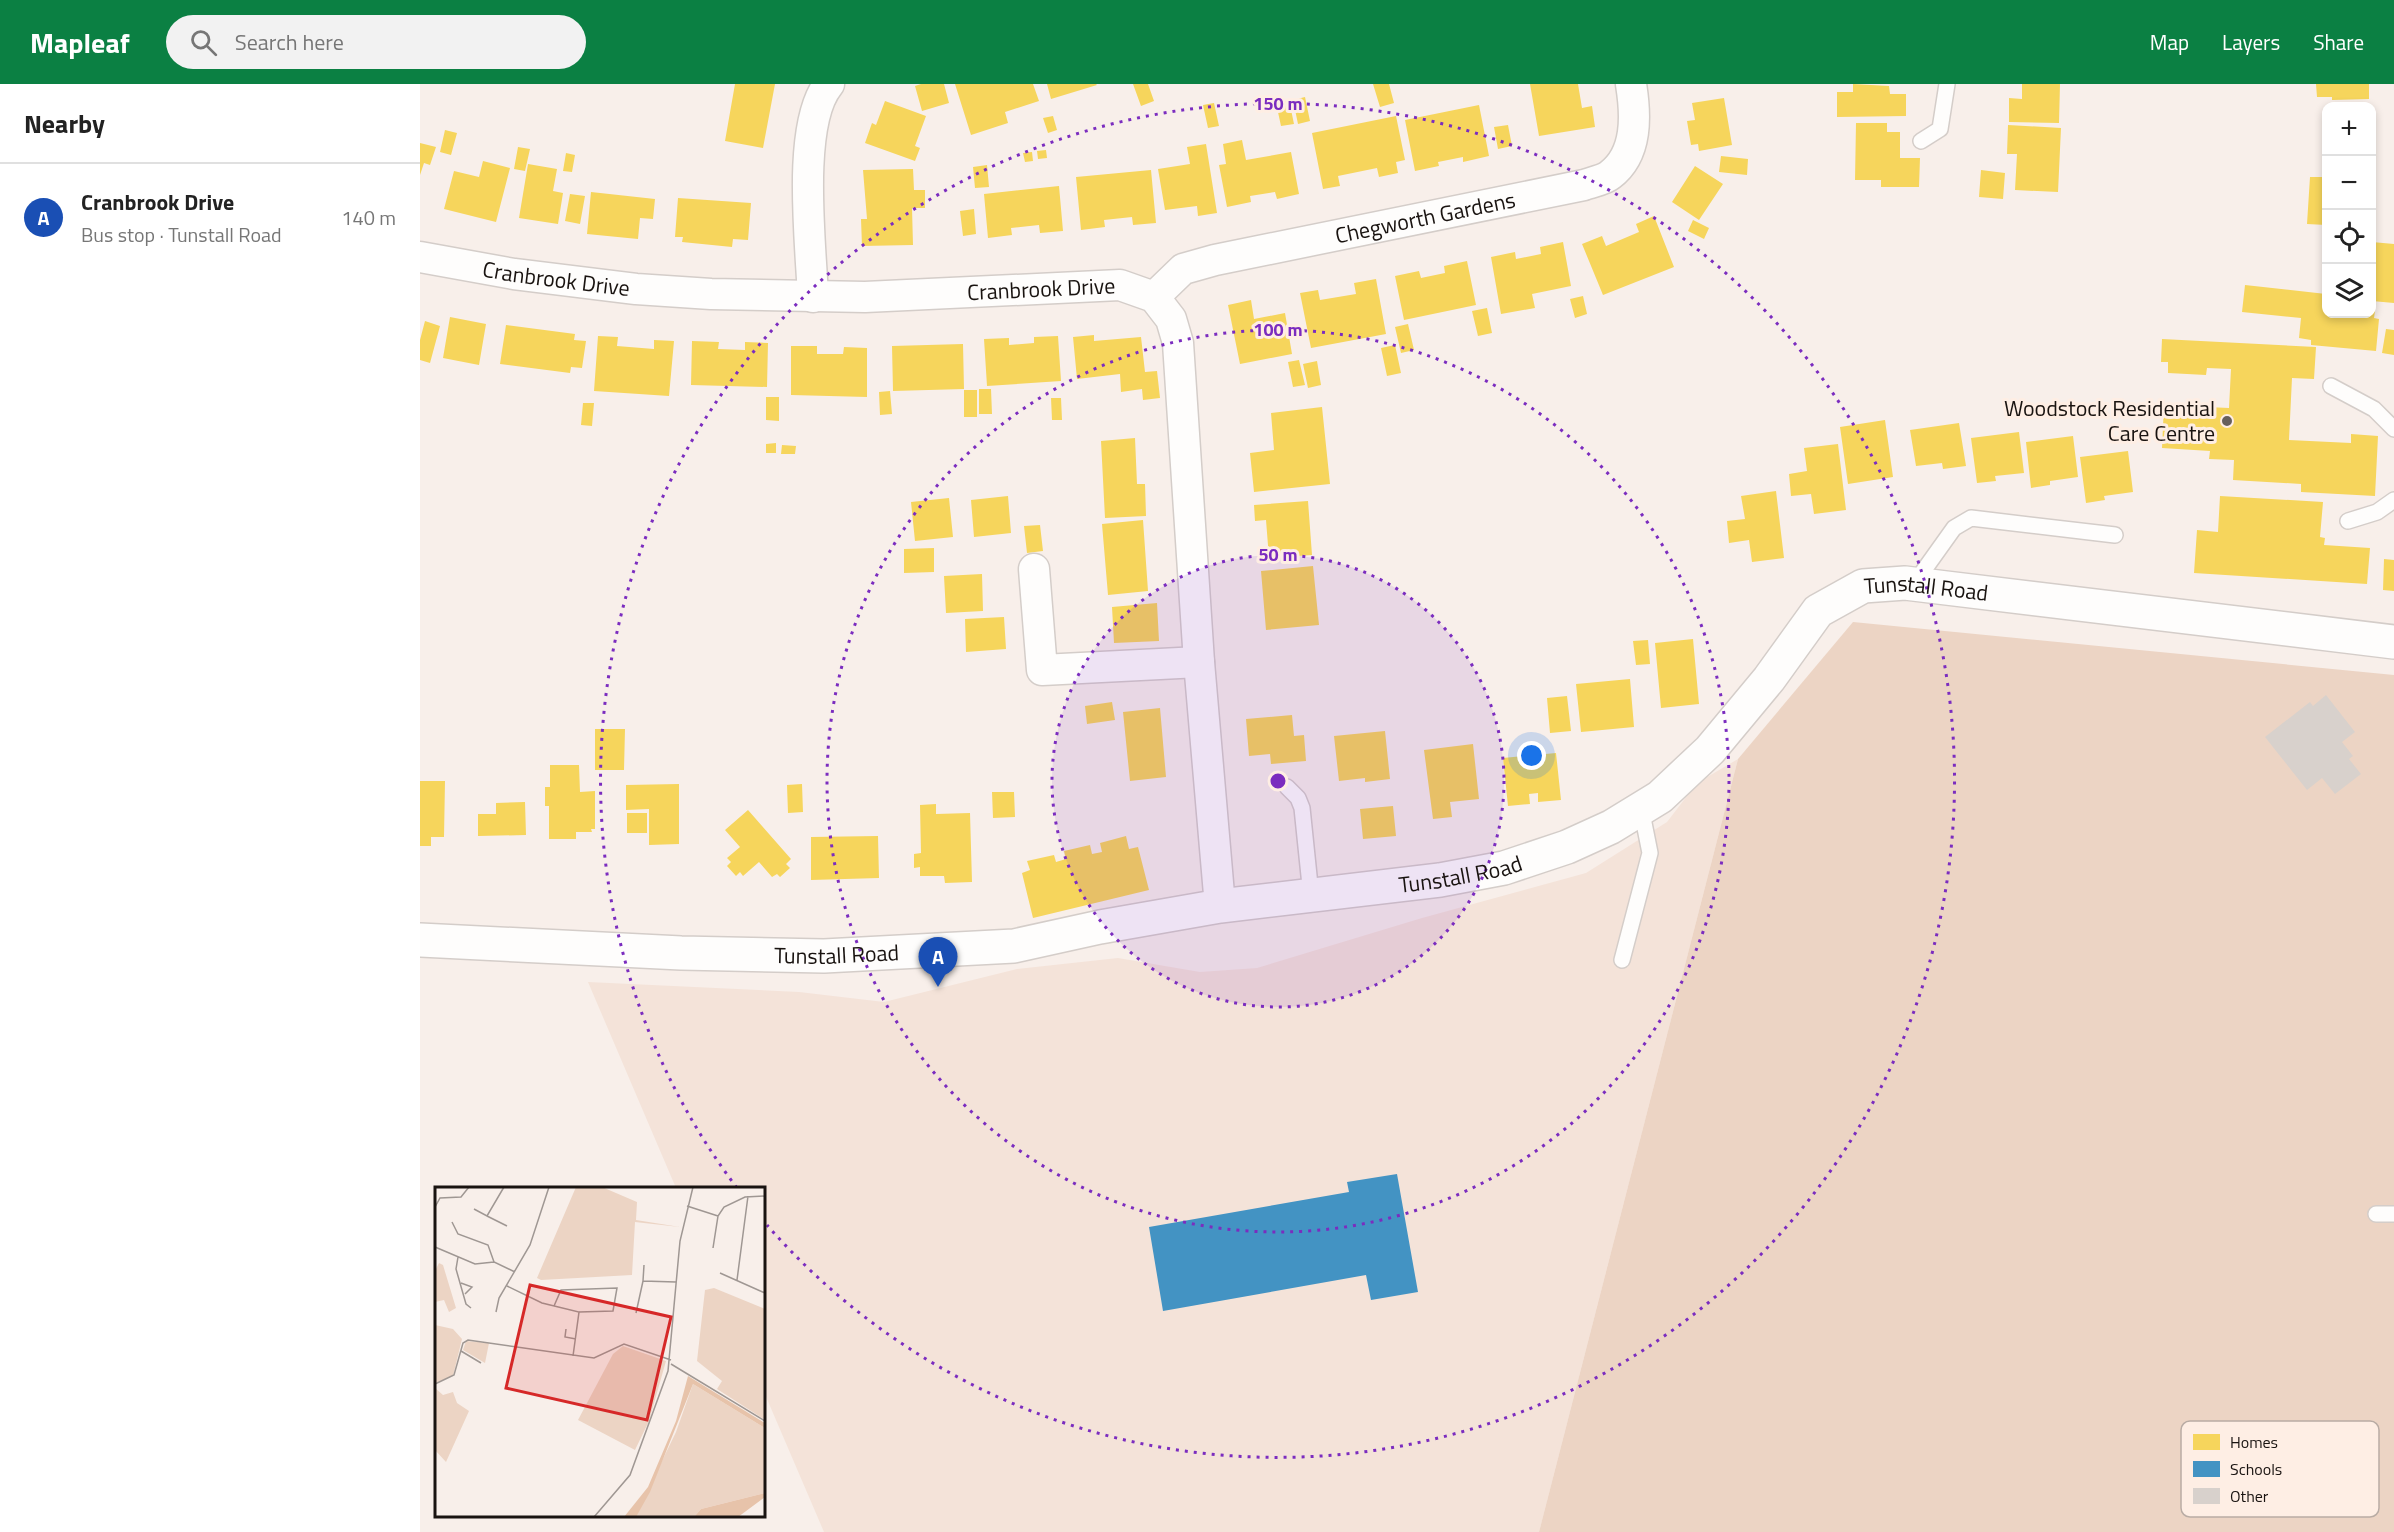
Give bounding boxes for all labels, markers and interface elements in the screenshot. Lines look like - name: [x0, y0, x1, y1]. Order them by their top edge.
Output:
- search box: [166, 15, 586, 69]
- text: Mapleaf: [30, 21, 130, 64]
- text: Search here: [235, 25, 344, 59]
- icon: search: [187, 26, 220, 59]
- text: Map: [2150, 26, 2189, 58]
- text: Layers: [2222, 26, 2280, 58]
- text: Share: [2313, 26, 2364, 58]
- text: 150 m: [1253, 90, 1303, 117]
- map controls: [2322, 102, 2376, 318]
- button: +: [2322, 102, 2376, 156]
- text: Nearby: [24, 104, 105, 143]
- button: −: [2322, 156, 2376, 210]
- street label: Chegworth Gardens: [1332, 182, 1518, 252]
- text: Cranbrook Drive: [81, 185, 234, 219]
- text: A: [37, 202, 50, 233]
- text: 140 m: [341, 202, 396, 233]
- button: locate: [2322, 210, 2376, 264]
- text: Bus stop · Tunstall Road: [81, 219, 282, 250]
- street label: Cranbrook Drive: [480, 252, 632, 305]
- button: layers: [2322, 264, 2376, 318]
- street label: Cranbrook Drive: [966, 268, 1116, 309]
- text: 100 m: [1253, 316, 1303, 343]
- place label: Woodstock Residential Care Centre: [2004, 391, 2215, 450]
- marker: Woodstock Residential Care Centre: [2220, 414, 2234, 428]
- text: 50 m: [1258, 541, 1298, 568]
- street label: Tunstall Road: [1863, 566, 1990, 610]
- your location: [1517, 741, 1546, 770]
- centre of rings: [1268, 771, 1288, 791]
- street label: Tunstall Road: [1397, 846, 1527, 902]
- street label: Tunstall Road: [774, 935, 900, 973]
- pin: A: [918, 938, 958, 987]
- inset map: [435, 1187, 765, 1517]
- legend: [2181, 1421, 2379, 1517]
- text: Homes: [2230, 1430, 2278, 1454]
- text: Schools: [2230, 1457, 2282, 1481]
- text: Other: [2230, 1484, 2269, 1508]

